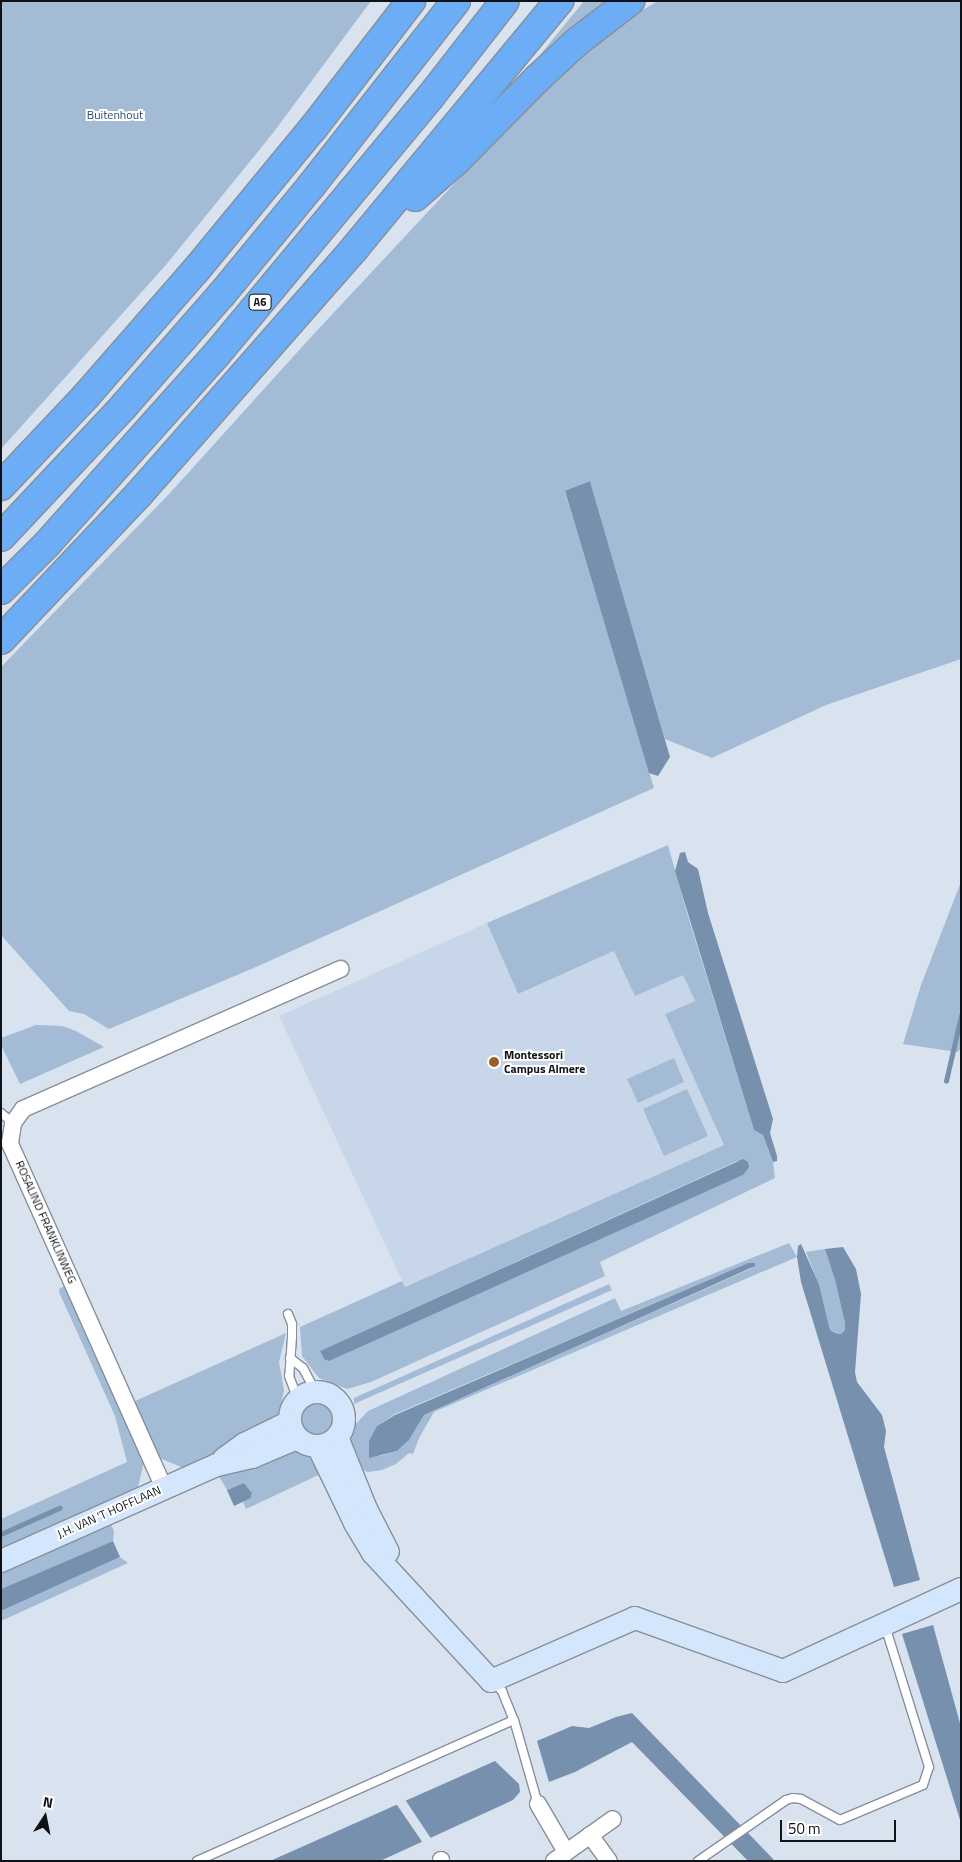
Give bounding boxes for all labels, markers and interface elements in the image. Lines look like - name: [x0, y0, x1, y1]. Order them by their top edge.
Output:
- park label: Buitenhout: [87, 108, 143, 122]
- road number: A6: [248, 294, 272, 310]
- place label: Montessori Campus Almere: [504, 1048, 585, 1076]
- marker: Montessori Campus Almere: [488, 1056, 500, 1068]
- street label: ROSALIND FRANKLINWEG: [12, 1158, 80, 1286]
- street label: J.H. VAN 'T HOFFLAAN: [55, 1483, 163, 1541]
- text: N: [41, 1791, 55, 1813]
- north arrow: [20, 1792, 70, 1842]
- scale bar: [782, 1810, 898, 1842]
- text: 50 m: [788, 1817, 821, 1840]

